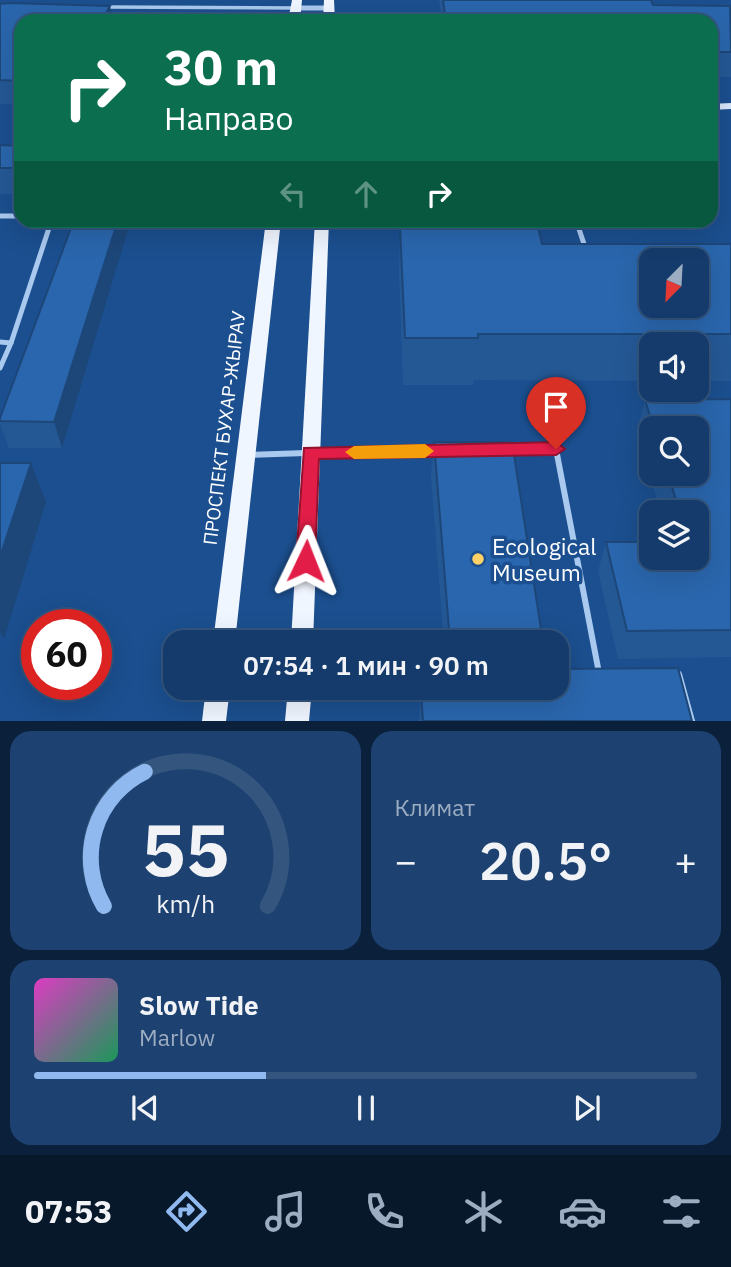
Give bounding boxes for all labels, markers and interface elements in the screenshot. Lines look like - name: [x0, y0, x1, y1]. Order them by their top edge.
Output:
- text: 30 m: [164, 35, 278, 98]
- icon: right: [49, 42, 140, 133]
- text: Направо: [164, 97, 293, 139]
- icon: left: [274, 175, 312, 213]
- icon: ahead: [347, 175, 385, 213]
- icon: right: [420, 175, 458, 213]
- north arrow: [639, 248, 709, 318]
- map controls: [639, 248, 709, 570]
- street label: ПРОСПЕКТ БУХАР-ЖЫРАУ: [198, 310, 250, 546]
- button: sound: [639, 332, 709, 402]
- pin: [526, 377, 586, 449]
- icon: arrive: [537, 388, 575, 426]
- button: search: [639, 416, 709, 486]
- button: layers: [639, 500, 709, 570]
- position arrow: [269, 524, 343, 598]
- place label: Ecological Museum: [492, 531, 597, 587]
- marker: Ecological Museum: [470, 551, 486, 567]
- speed limit sign: 60: [21, 609, 112, 700]
- text: 07:54 · 1 мин · 90 m: [243, 648, 489, 682]
- text: Климат: [395, 792, 475, 822]
- text: 55: [142, 802, 229, 897]
- text: 20.5°: [479, 827, 613, 894]
- text: −: [395, 836, 417, 885]
- text: +: [674, 836, 697, 885]
- text: km/h: [156, 887, 215, 920]
- text: Slow Tide: [139, 988, 259, 1022]
- text: Marlow: [139, 1022, 215, 1052]
- icon: previous: [126, 1089, 164, 1127]
- icon: pause: [347, 1089, 385, 1127]
- icon: next: [568, 1089, 606, 1127]
- icon: directions: [162, 1187, 211, 1236]
- icon: music: [261, 1187, 310, 1236]
- icon: phone: [360, 1187, 409, 1236]
- icon: climate: [459, 1187, 508, 1236]
- icon: car: [558, 1187, 607, 1236]
- icon: filters: [657, 1187, 706, 1236]
- text: 07:53: [25, 1190, 112, 1232]

